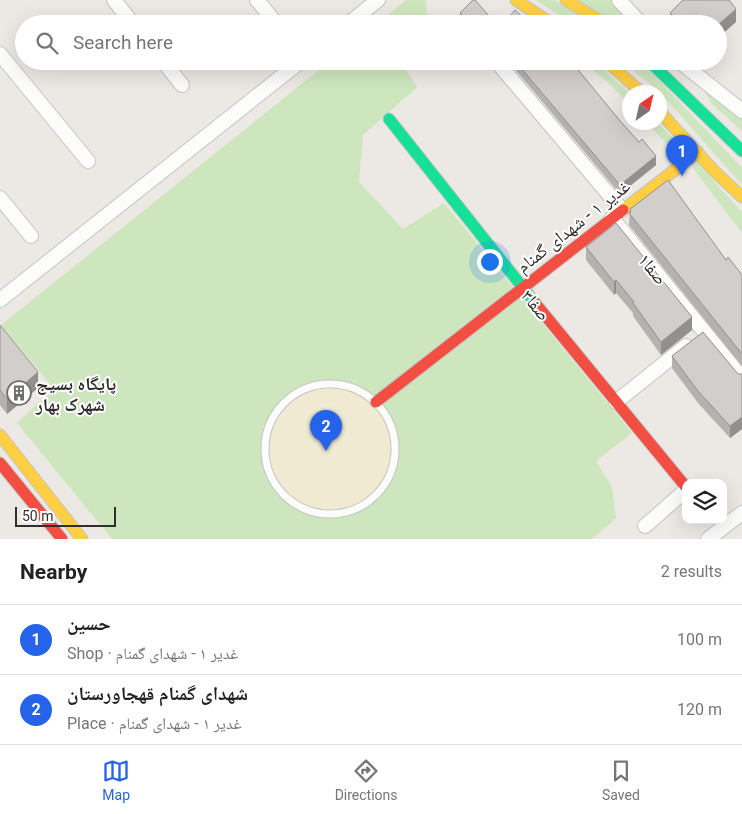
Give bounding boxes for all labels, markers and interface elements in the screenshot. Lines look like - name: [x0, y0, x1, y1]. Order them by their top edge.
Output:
- search box: [15, 15, 727, 70]
- icon: search: [33, 29, 61, 57]
- text: Search here: [73, 31, 173, 54]
- north arrow: [622, 85, 667, 130]
- pin: 1: [666, 135, 698, 176]
- street label: غدیر ۱ - شهدای گمنام: [512, 175, 635, 278]
- your location: [477, 249, 503, 275]
- street label: صفا۱: [634, 249, 672, 289]
- street label: صفا۳: [517, 285, 555, 325]
- place label: پایگاه بسیج شهرک بهار: [35, 373, 116, 415]
- building icon: پایگاه بسیج شهرک بهار: [6, 380, 32, 406]
- pin: 2: [310, 410, 342, 451]
- map controls: [682, 479, 727, 524]
- button: layers: [682, 479, 727, 524]
- scale bar: [15, 504, 116, 527]
- text: 50 m: [22, 508, 54, 524]
- text: Nearby: [20, 560, 87, 584]
- text: 2 results: [661, 562, 722, 581]
- text: حسین: [67, 612, 111, 635]
- text: 1: [31, 630, 41, 649]
- text: 100 m: [677, 630, 722, 649]
- text: Shop · غدیر ۱ - شهدای گمنام: [67, 644, 238, 663]
- text: شهدای گمنام قهجاورستان: [67, 682, 248, 705]
- text: 2: [31, 700, 41, 719]
- text: 120 m: [677, 700, 722, 719]
- text: Place · غدیر ۱ - شهدای گمنام: [67, 714, 241, 733]
- tab: Map: [102, 757, 130, 803]
- tab: Directions: [335, 757, 398, 803]
- tab: Saved: [602, 757, 640, 803]

